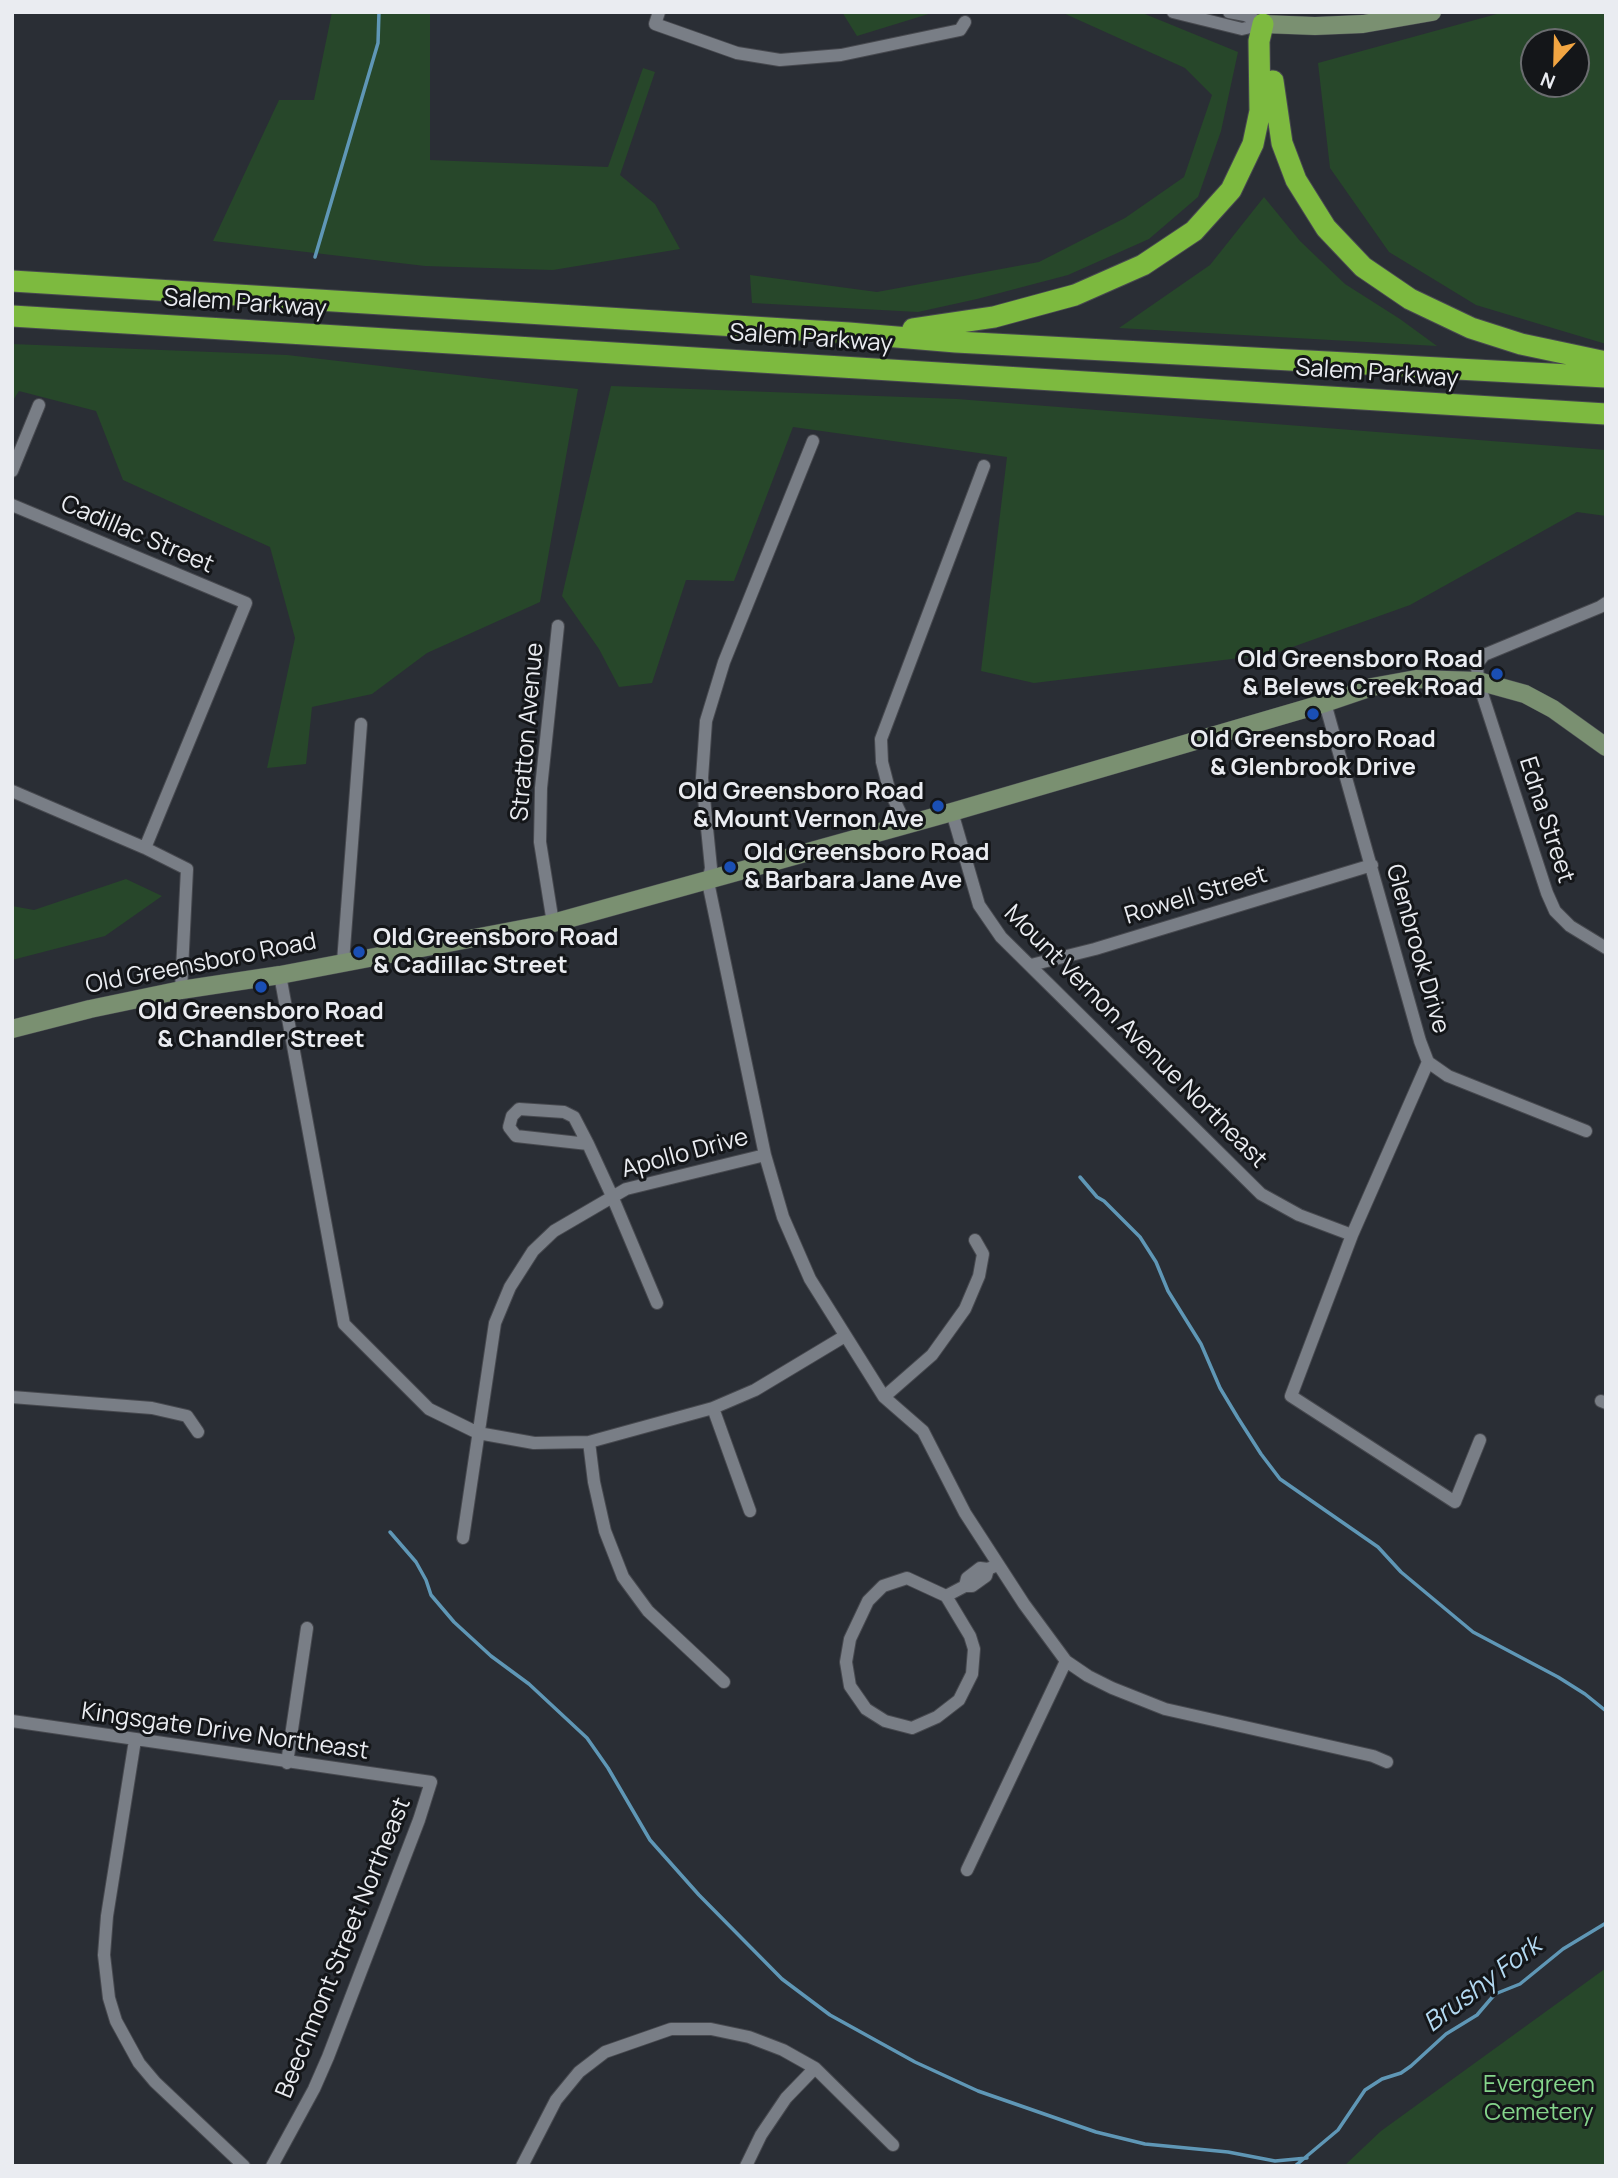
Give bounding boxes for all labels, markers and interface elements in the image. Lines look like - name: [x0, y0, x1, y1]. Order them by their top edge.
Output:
- north arrow: [1520, 28, 1590, 98]
- text: N: [1537, 66, 1559, 95]
- street label: Salem Parkway: [163, 284, 327, 324]
- street label: Salem Parkway: [729, 319, 893, 359]
- street label: Salem Parkway: [1295, 354, 1459, 394]
- street label: Cadillac Street: [56, 490, 218, 580]
- street label: Stratton Avenue: [506, 642, 550, 822]
- place label: Old Greensboro Road & Belews Creek Road: [1237, 646, 1483, 702]
- marker: Old Greensboro Road & Belews Creek Road: [1489, 666, 1505, 682]
- marker: Old Greensboro Road & Glenbrook Drive: [1305, 706, 1321, 722]
- place label: Old Greensboro Road & Glenbrook Drive: [1190, 726, 1436, 782]
- street label: Edna Street: [1512, 753, 1580, 887]
- place label: Old Greensboro Road & Mount Vernon Ave: [678, 778, 924, 834]
- marker: Old Greensboro Road & Mount Vernon Ave: [930, 798, 946, 814]
- place label: Old Greensboro Road & Barbara Jane Ave: [744, 839, 990, 895]
- marker: Old Greensboro Road & Barbara Jane Ave: [722, 859, 738, 875]
- street label: Rowell Street: [1121, 861, 1271, 931]
- street label: Glenbrook Drive: [1379, 861, 1455, 1037]
- street label: Mount Vernon Avenue Northeast: [998, 900, 1272, 1174]
- place label: Old Greensboro Road & Cadillac Street: [373, 924, 619, 980]
- street label: Old Greensboro Road: [83, 927, 319, 1001]
- marker: Old Greensboro Road & Cadillac Street: [351, 944, 367, 960]
- marker: Old Greensboro Road & Chandler Street: [253, 979, 269, 995]
- place label: Old Greensboro Road & Chandler Street: [138, 998, 384, 1054]
- street label: Apollo Drive: [619, 1123, 751, 1185]
- street label: Kingsgate Drive Northeast: [80, 1698, 370, 1766]
- street label: Beechmont Street Northeast: [270, 1794, 418, 2102]
- water label: Brushy Fork: [1418, 1931, 1548, 2039]
- park label: Evergreen Cemetery: [1483, 2071, 1595, 2127]

